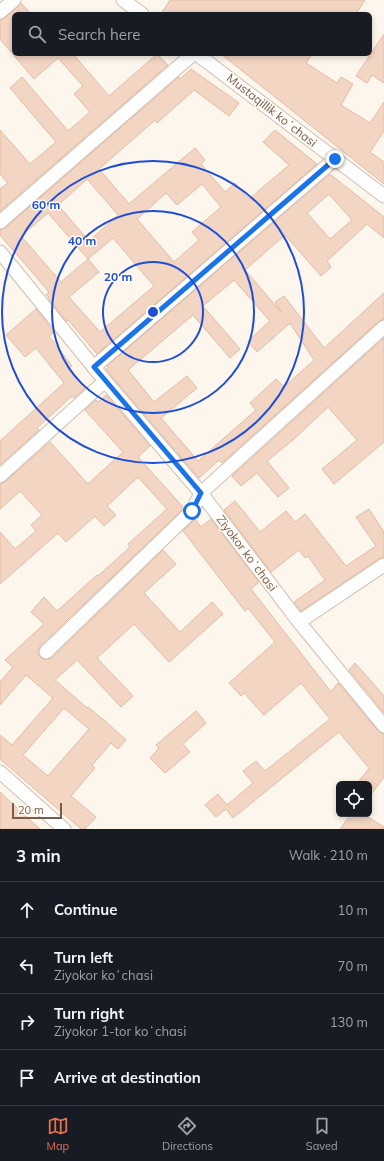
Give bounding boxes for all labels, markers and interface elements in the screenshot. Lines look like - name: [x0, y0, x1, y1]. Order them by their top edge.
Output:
- search box: [12, 12, 372, 56]
- icon: search: [26, 23, 48, 45]
- text: Search here: [58, 25, 140, 44]
- street label: Mustaqillik koʻchasi: [224, 70, 320, 150]
- route end: [326, 150, 344, 168]
- text: 60 m: [32, 197, 60, 212]
- text: 40 m: [68, 233, 96, 248]
- text: 20 m: [104, 269, 132, 284]
- centre of rings: [146, 305, 160, 319]
- route start: [183, 502, 201, 520]
- street label: Ziyokor koʻchasi: [214, 512, 281, 594]
- map controls: [336, 781, 372, 817]
- button: locate: [336, 781, 372, 817]
- scale bar: [12, 801, 62, 820]
- text: 20 m: [18, 803, 44, 817]
- text: 3 min: [16, 845, 61, 866]
- text: Walk · 210 m: [289, 847, 368, 863]
- icon: ahead: [16, 899, 38, 921]
- text: Continue: [54, 900, 117, 919]
- text: 10 m: [338, 902, 368, 918]
- text: Turn left: [54, 948, 113, 967]
- icon: left: [16, 955, 38, 977]
- text: 70 m: [338, 958, 368, 974]
- text: Ziyokor koʻchasi: [54, 967, 153, 983]
- text: Turn right: [54, 1004, 124, 1023]
- icon: right: [16, 1011, 38, 1033]
- text: 130 m: [330, 1014, 368, 1030]
- text: Ziyokor 1-tor koʻchasi: [54, 1023, 186, 1039]
- icon: arrive: [16, 1067, 38, 1089]
- text: Arrive at destination: [54, 1068, 201, 1087]
- tab: Map: [46, 1115, 69, 1153]
- tab: Directions: [162, 1115, 213, 1153]
- tab: Saved: [306, 1115, 338, 1153]

